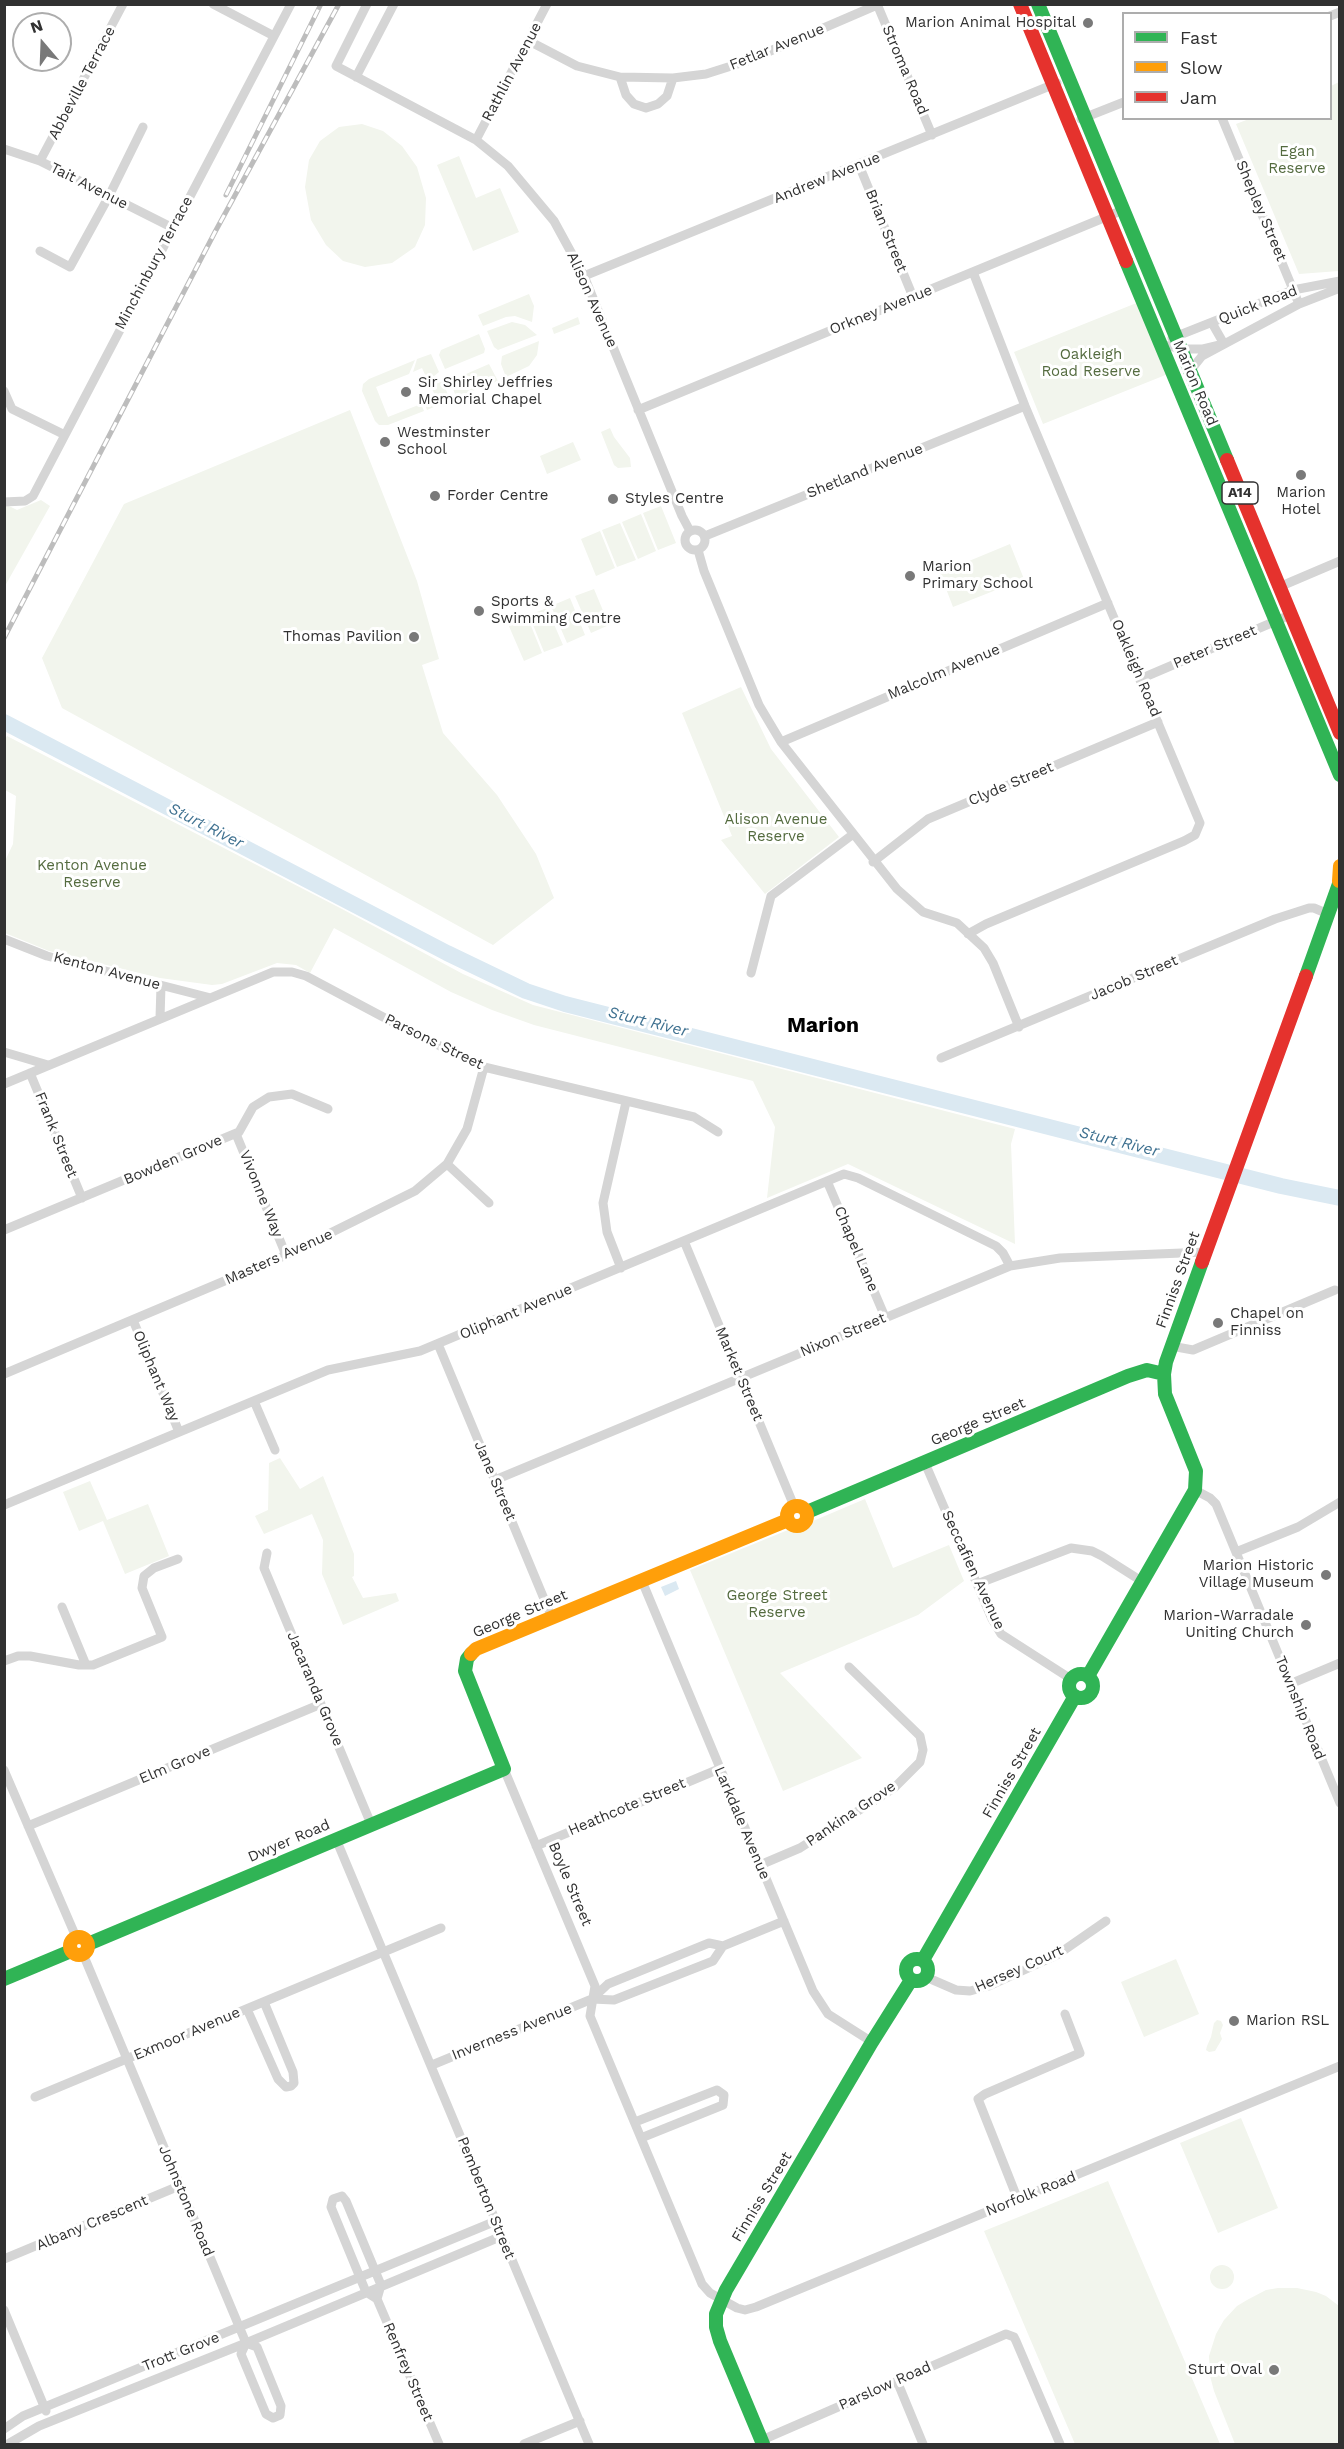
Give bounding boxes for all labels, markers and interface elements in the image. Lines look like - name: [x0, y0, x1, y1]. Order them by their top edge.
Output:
- north arrow: [12, 12, 72, 72]
- legend: [1122, 12, 1332, 120]
- place label: Marion Animal Hospital: [905, 14, 1076, 32]
- text: N: [28, 15, 45, 37]
- marker: Marion Animal Hospital: [1081, 16, 1095, 30]
- street label: Rathlin Avenue: [478, 19, 546, 125]
- street label: Fetlar Avenue: [727, 20, 827, 74]
- street label: Abbeville Terrace: [45, 23, 119, 143]
- street label: Stroma Road: [878, 23, 932, 117]
- text: Fast: [1180, 27, 1217, 48]
- text: Slow: [1180, 57, 1223, 78]
- text: Jam: [1180, 87, 1217, 108]
- park label: Egan Reserve: [1268, 143, 1326, 178]
- street label: Andrew Avenue: [771, 148, 883, 208]
- street label: Shepley Street: [1232, 158, 1290, 264]
- street label: Tait Avenue: [47, 159, 131, 213]
- street label: Brian Street: [861, 187, 911, 275]
- street label: Minchinbury Terrace: [111, 193, 197, 333]
- street label: Alison Avenue: [563, 249, 621, 351]
- street label: Orkney Avenue: [827, 281, 935, 339]
- street label: Quick Road: [1216, 282, 1300, 328]
- street label: Marion Road: [1169, 337, 1221, 429]
- park label: Oakleigh Road Reserve: [1041, 346, 1141, 381]
- place label: Sir Shirley Jeffries Memorial Chapel: [418, 374, 553, 409]
- marker: Sir Shirley Jeffries Memorial Chapel: [399, 385, 413, 399]
- place label: Westminster School: [397, 424, 490, 459]
- marker: Westminster School: [378, 435, 392, 449]
- street label: Shetland Avenue: [804, 440, 926, 502]
- marker: Marion Hotel: [1294, 468, 1308, 482]
- road number: A14: [1222, 482, 1258, 504]
- place label: Marion Hotel: [1276, 484, 1326, 519]
- place label: Forder Centre: [447, 487, 548, 505]
- marker: Forder Centre: [428, 489, 442, 503]
- place label: Styles Centre: [625, 490, 724, 508]
- marker: Styles Centre: [606, 492, 620, 506]
- place label: Marion Primary School: [922, 558, 1033, 593]
- marker: Marion Primary School: [903, 569, 917, 583]
- place label: Sports & Swimming Centre: [491, 593, 621, 628]
- marker: Sports & Swimming Centre: [472, 604, 486, 618]
- street label: Oakleigh Road: [1107, 616, 1165, 720]
- street label: Peter Street: [1171, 621, 1259, 673]
- place label: Thomas Pavilion: [283, 628, 402, 646]
- marker: Thomas Pavilion: [407, 630, 421, 644]
- street label: Malcolm Avenue: [885, 640, 1003, 704]
- street label: Clyde Street: [966, 758, 1056, 810]
- water label: Sturt River: [165, 799, 247, 853]
- park label: Alison Avenue Reserve: [725, 811, 827, 846]
- park label: Kenton Avenue Reserve: [37, 857, 147, 892]
- street label: Kenton Avenue: [52, 948, 162, 994]
- street label: Jacob Street: [1087, 951, 1181, 1005]
- water label: Sturt River: [606, 1003, 690, 1041]
- street label: Parsons Street: [382, 1010, 486, 1074]
- district label: Marion: [787, 1013, 859, 1039]
- street label: Frank Street: [31, 1089, 81, 1181]
- water label: Sturt River: [1077, 1123, 1161, 1161]
- street label: Bowden Grove: [121, 1131, 225, 1189]
- street label: Vivonne Way: [235, 1148, 287, 1240]
- street label: Chapel Lane: [830, 1203, 882, 1295]
- street label: Masters Avenue: [222, 1225, 336, 1289]
- street label: Finniss Street: [1152, 1229, 1204, 1331]
- street label: Oliphant Avenue: [457, 1280, 575, 1344]
- place label: Chapel on Finniss: [1230, 1305, 1304, 1340]
- street label: Nixon Street: [797, 1309, 889, 1361]
- marker: Chapel on Finniss: [1211, 1316, 1225, 1330]
- street label: Market Street: [711, 1324, 767, 1424]
- street label: Oliphant Way: [129, 1328, 183, 1424]
- street label: George Street: [928, 1394, 1028, 1450]
- street label: Jane Street: [470, 1438, 520, 1524]
- street label: Seccafien Avenue: [937, 1508, 1009, 1632]
- place label: Marion Historic Village Museum: [1199, 1557, 1314, 1592]
- marker: Marion Historic Village Museum: [1319, 1568, 1333, 1582]
- street label: George Street: [470, 1586, 570, 1642]
- park label: George Street Reserve: [726, 1587, 828, 1622]
- place label: Marion-Warradale Uniting Church: [1163, 1607, 1294, 1642]
- marker: Marion-Warradale Uniting Church: [1299, 1618, 1313, 1632]
- street label: Jacaranda Grove: [283, 1629, 347, 1749]
- street label: Township Road: [1271, 1653, 1329, 1763]
- street label: Finniss Street: [979, 1724, 1045, 1822]
- street label: Elm Grove: [137, 1742, 213, 1788]
- street label: Larkdale Avenue: [710, 1764, 774, 1882]
- street label: Heathcote Street: [566, 1774, 688, 1840]
- street label: Pankina Grove: [803, 1777, 899, 1851]
- street label: Dwyer Road: [245, 1816, 333, 1866]
- street label: Boyle Street: [544, 1839, 596, 1929]
- street label: Hersey Court: [972, 1941, 1066, 1997]
- street label: Inverness Avenue: [449, 2000, 575, 2064]
- street label: Exmoor Avenue: [131, 2003, 243, 2065]
- place label: Marion RSL: [1246, 2012, 1329, 2030]
- marker: Marion RSL: [1227, 2014, 1241, 2028]
- street label: Pemberton Street: [453, 2134, 519, 2262]
- street label: Johnstone Road: [155, 2143, 217, 2259]
- street label: Finniss Street: [728, 2149, 796, 2245]
- street label: Norfolk Road: [983, 2168, 1079, 2220]
- street label: Albany Crescent: [33, 2191, 151, 2255]
- street label: Renfrey Street: [379, 2320, 437, 2424]
- street label: Trott Grove: [140, 2328, 222, 2376]
- street label: Parslow Road: [836, 2358, 934, 2414]
- place label: Sturt Oval: [1188, 2361, 1262, 2379]
- marker: Sturt Oval: [1267, 2363, 1281, 2377]

